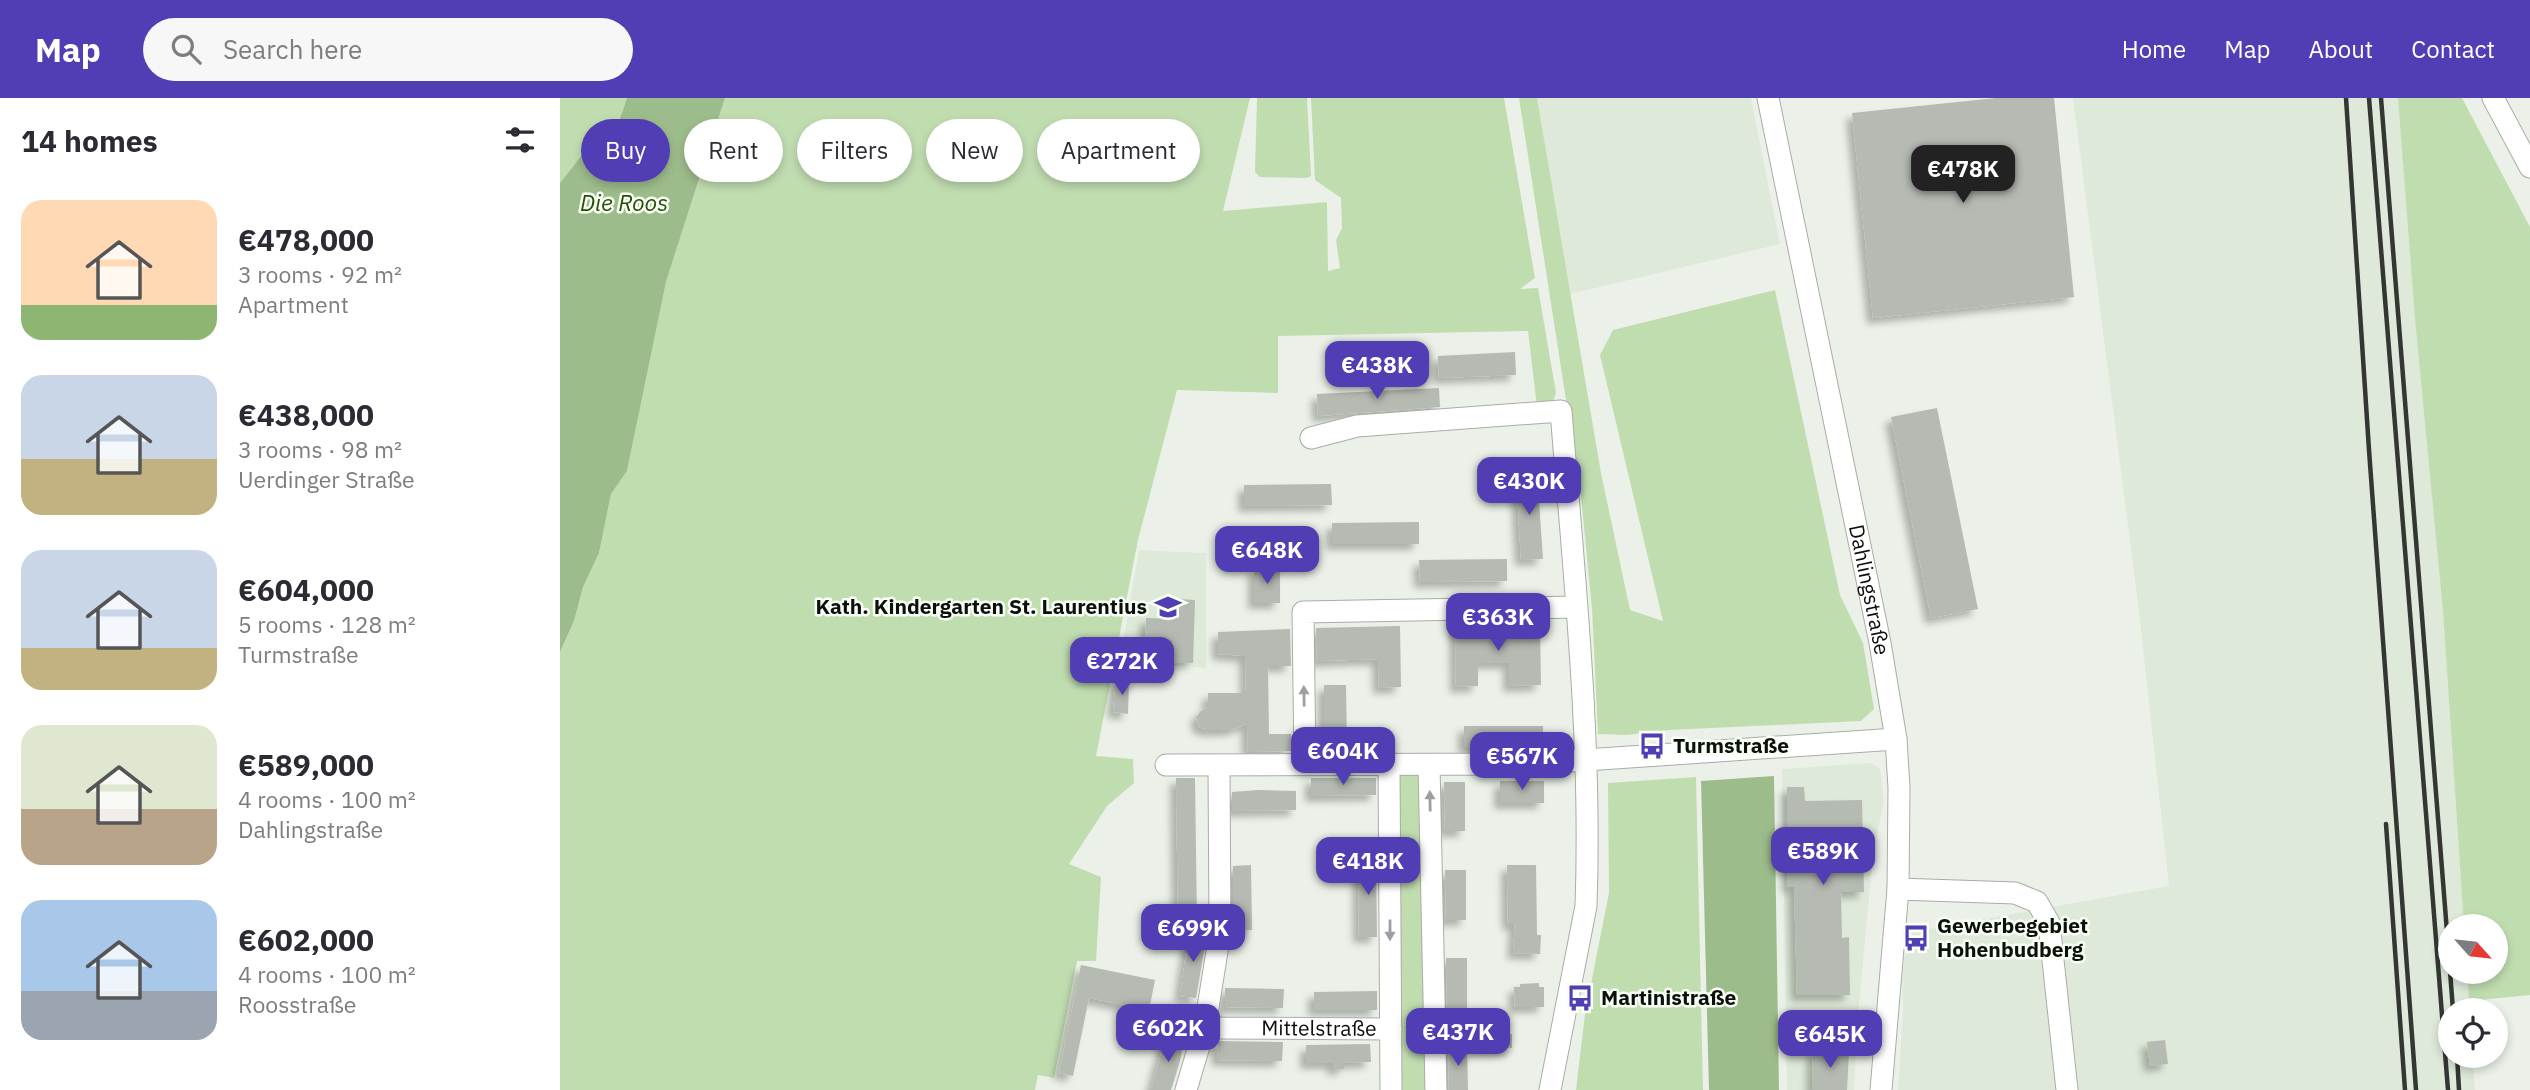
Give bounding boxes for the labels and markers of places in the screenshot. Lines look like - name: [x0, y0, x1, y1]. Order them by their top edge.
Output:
- pin: €478K: [1914, 146, 2012, 205]
- pin: €438K: [1328, 342, 1426, 401]
- pin: €430K: [1480, 458, 1578, 517]
- pin: €648K: [1218, 526, 1316, 586]
- place label: Kath. Kindergarten St. Laurentius: [816, 592, 1147, 620]
- school or university icon: Kath. Kindergarten St. Laurentius: [1153, 592, 1183, 622]
- pin: €363K: [1449, 594, 1547, 653]
- pin: €272K: [1073, 638, 1171, 697]
- pin: €604K: [1294, 728, 1392, 787]
- bus stop icon: Turmstraße: [1637, 731, 1667, 761]
- place label: Turmstraße: [1673, 731, 1789, 759]
- pin: €567K: [1473, 732, 1571, 792]
- pin: €589K: [1774, 828, 1872, 887]
- pin: €418K: [1319, 838, 1417, 897]
- pin: €699K: [1144, 904, 1242, 964]
- place label: Gewerbegebiet Hohenbudberg: [1937, 911, 2088, 963]
- bus stop icon: Gewerbegebiet Hohenbudberg: [1901, 923, 1931, 953]
- bus stop icon: Martinistraße: [1565, 983, 1595, 1013]
- place label: Martinistraße: [1601, 983, 1737, 1011]
- pin: €602K: [1119, 1004, 1217, 1064]
- pin: €437K: [1409, 1009, 1507, 1068]
- pin: €645K: [1781, 1010, 1879, 1070]

